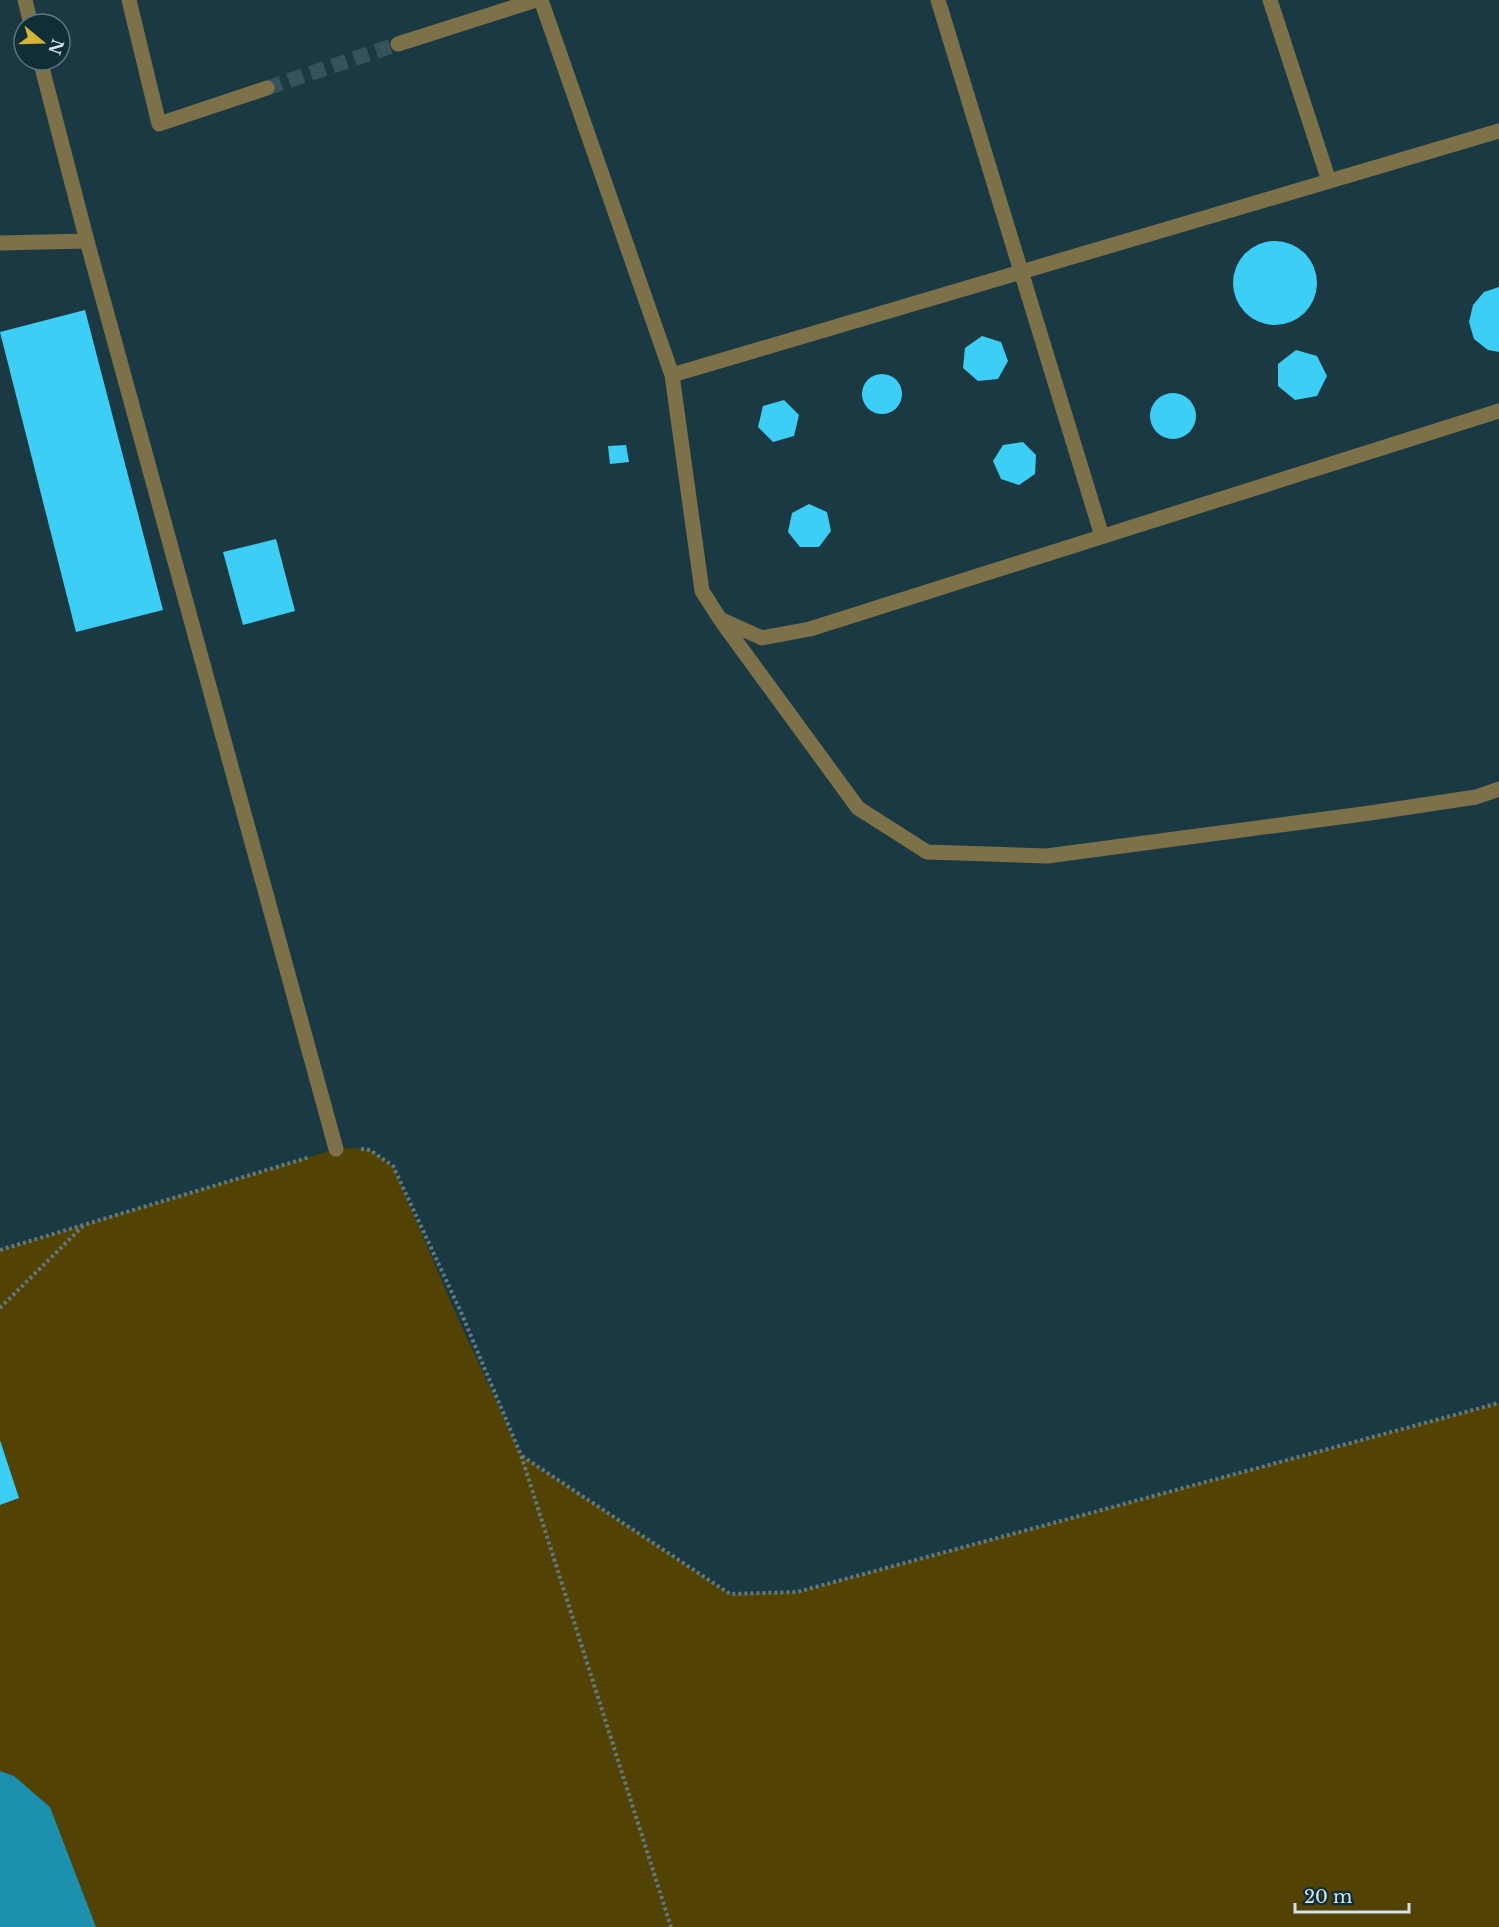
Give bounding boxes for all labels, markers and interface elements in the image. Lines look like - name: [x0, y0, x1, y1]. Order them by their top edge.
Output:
- north arrow: [12, 12, 72, 72]
- text: N: [44, 37, 68, 57]
- scale bar: [1295, 1876, 1409, 1914]
- text: 20 m: [1304, 1886, 1352, 1908]

